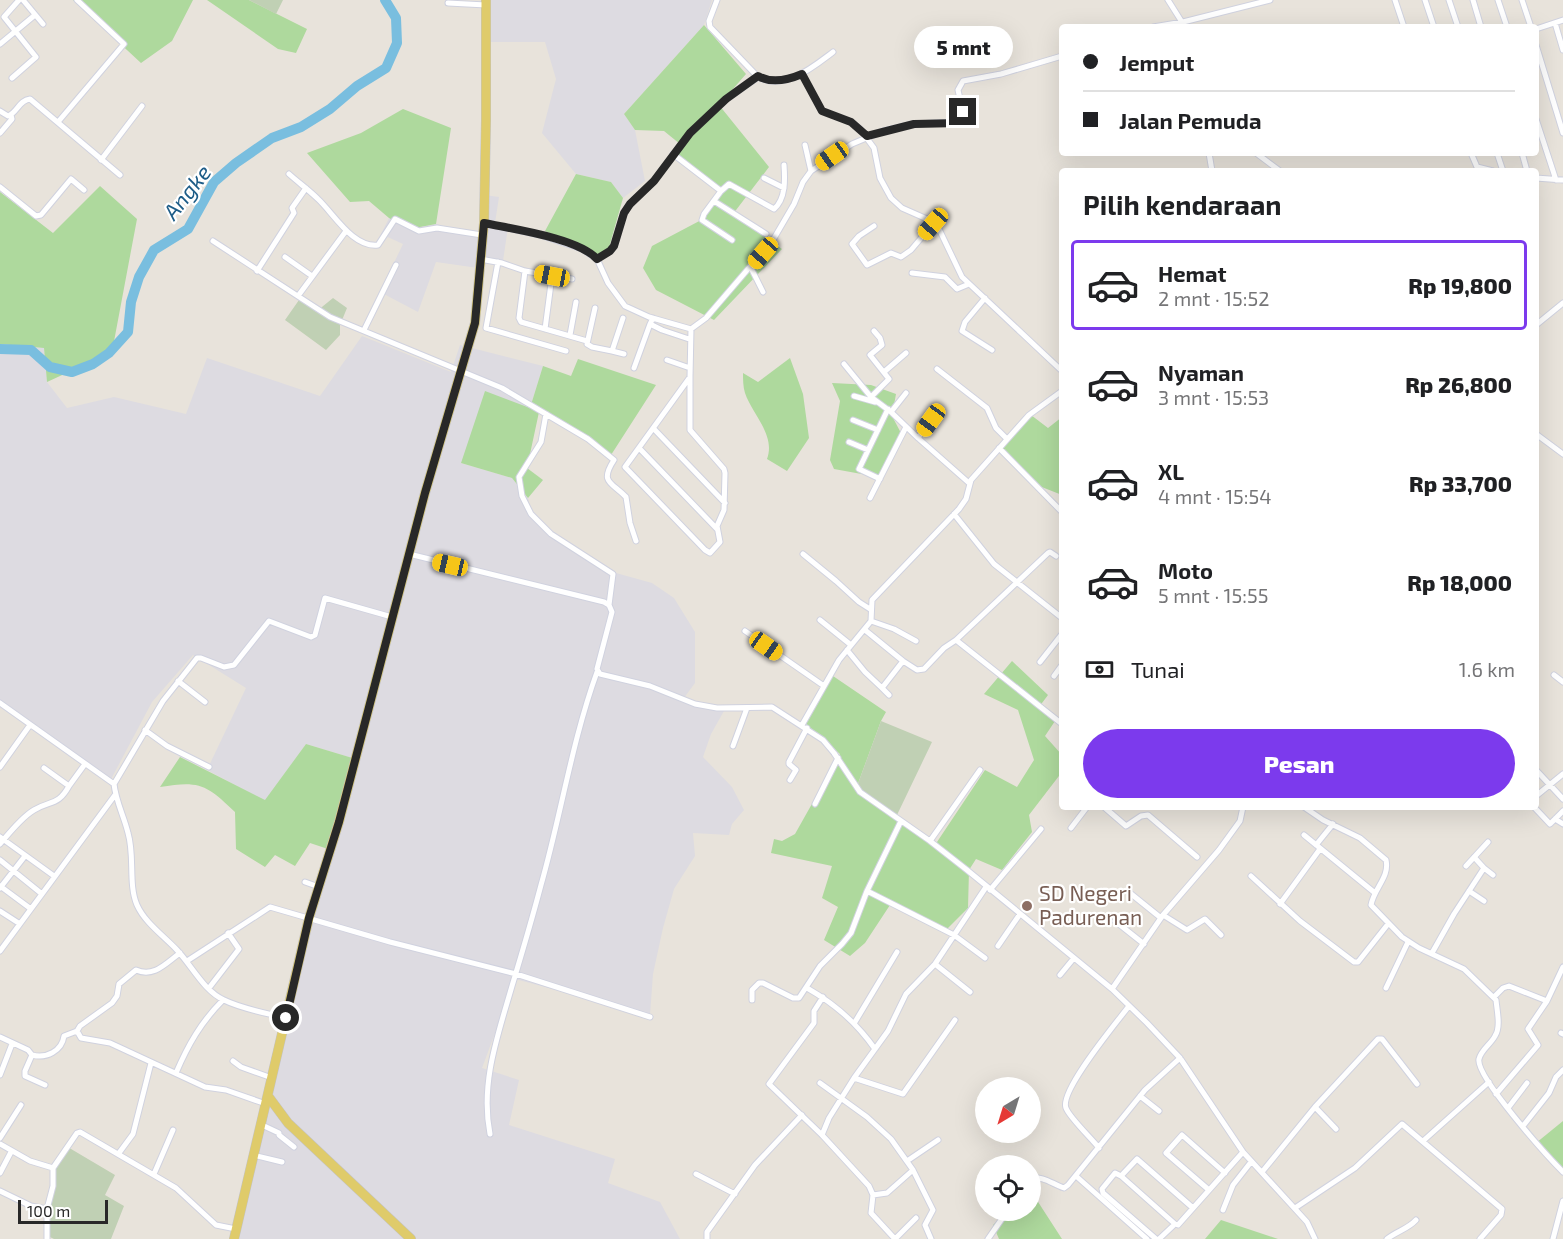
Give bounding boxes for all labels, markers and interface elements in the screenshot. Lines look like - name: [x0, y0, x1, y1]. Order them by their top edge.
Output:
- callout: 5 mnt: [914, 25, 1012, 67]
- text: 5 mnt: [937, 35, 990, 59]
- text: Jemput: [1119, 49, 1194, 75]
- route end: [949, 98, 976, 125]
- text: Jalan Pemuda: [1119, 107, 1262, 133]
- car: [812, 138, 852, 174]
- water label: Angke: [156, 159, 216, 225]
- text: Pilih kendaraan: [1083, 188, 1282, 220]
- car: [914, 205, 952, 243]
- car: [744, 234, 782, 272]
- icon: car: [1086, 258, 1140, 312]
- text: Hemat: [1158, 260, 1227, 286]
- car: [533, 264, 571, 288]
- text: Rp 19,800: [1408, 272, 1512, 298]
- text: 2 mnt · 15:52: [1158, 286, 1269, 310]
- icon: car: [1086, 357, 1140, 411]
- text: Nyaman: [1158, 359, 1244, 385]
- text: Rp 26,800: [1405, 371, 1512, 397]
- text: 3 mnt · 15:53: [1158, 385, 1269, 409]
- car: [913, 400, 949, 440]
- icon: car: [1086, 456, 1140, 510]
- text: XL: [1158, 458, 1184, 484]
- text: Rp 33,700: [1409, 470, 1512, 496]
- text: 4 mnt · 15:54: [1158, 484, 1272, 508]
- car: [430, 552, 470, 578]
- icon: car: [1086, 555, 1140, 609]
- text: Moto: [1158, 557, 1213, 583]
- text: Rp 18,000: [1407, 569, 1512, 595]
- text: 5 mnt · 15:55: [1158, 583, 1268, 607]
- car: [746, 628, 786, 664]
- icon: cash: [1083, 653, 1116, 686]
- text: Tunai: [1131, 656, 1185, 682]
- text: 1.6 km: [1459, 657, 1515, 681]
- button: Pesan: [1083, 729, 1515, 798]
- place label: SD Negeri Padurenan: [1039, 880, 1142, 929]
- marker: SD Negeri Padurenan: [1020, 899, 1034, 913]
- route start: [272, 1004, 299, 1031]
- north arrow: [975, 1077, 1041, 1143]
- map controls: [975, 1077, 1041, 1221]
- button: locate: [975, 1155, 1041, 1221]
- scale bar: [18, 1197, 108, 1224]
- text: 100 m: [27, 1201, 70, 1220]

